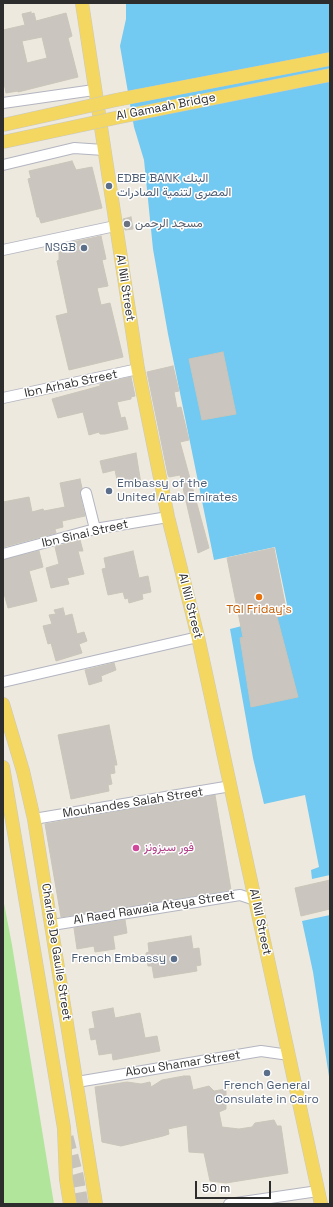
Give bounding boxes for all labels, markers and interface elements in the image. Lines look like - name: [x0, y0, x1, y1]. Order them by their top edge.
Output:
- street label: Al Gamaah Bridge: [115, 90, 217, 124]
- place label: EDBE BANK البنك المصرى لتنمية الصادرات: [117, 172, 231, 200]
- marker: EDBE BANK البنك المصرى لتنمية الصادرات: [104, 181, 114, 191]
- place label: مسجد الرحمن: [135, 217, 203, 231]
- marker: مسجد الرحمن: [122, 219, 132, 229]
- place label: NSGB: [45, 241, 76, 255]
- marker: NSGB: [79, 243, 89, 253]
- street label: Al Nil Street: [113, 254, 137, 322]
- street label: Ibn Arhab Street: [23, 367, 119, 401]
- place label: Embassy of the United Arab Emirates: [117, 477, 238, 505]
- marker: Embassy of the United Arab Emirates: [104, 486, 114, 496]
- street label: Ibn Sinai Street: [40, 517, 130, 551]
- street label: Al Nil Street: [175, 572, 205, 640]
- marker: TGI Friday's: [254, 592, 264, 602]
- place label: TGI Friday's: [226, 603, 292, 617]
- street label: Mouhandes Salah Street: [62, 785, 204, 821]
- place label: فور سيزونز: [144, 841, 194, 855]
- marker: فور سيزونز: [131, 843, 141, 853]
- street label: Charles De Gaulle Street: [38, 882, 74, 1022]
- street label: Al Raed Rawaia Ateya Street: [72, 888, 236, 928]
- street label: Al Nil Street: [246, 888, 274, 956]
- place label: French Embassy: [71, 952, 166, 966]
- marker: French Embassy: [169, 954, 179, 964]
- street label: Abou Shamar Street: [124, 1048, 242, 1080]
- marker: French General Consulate in Cairo: [262, 1068, 272, 1078]
- place label: French General Consulate in Cairo: [215, 1079, 319, 1107]
- scale bar: [197, 1173, 273, 1199]
- text: 50 m: [202, 1180, 230, 1196]

